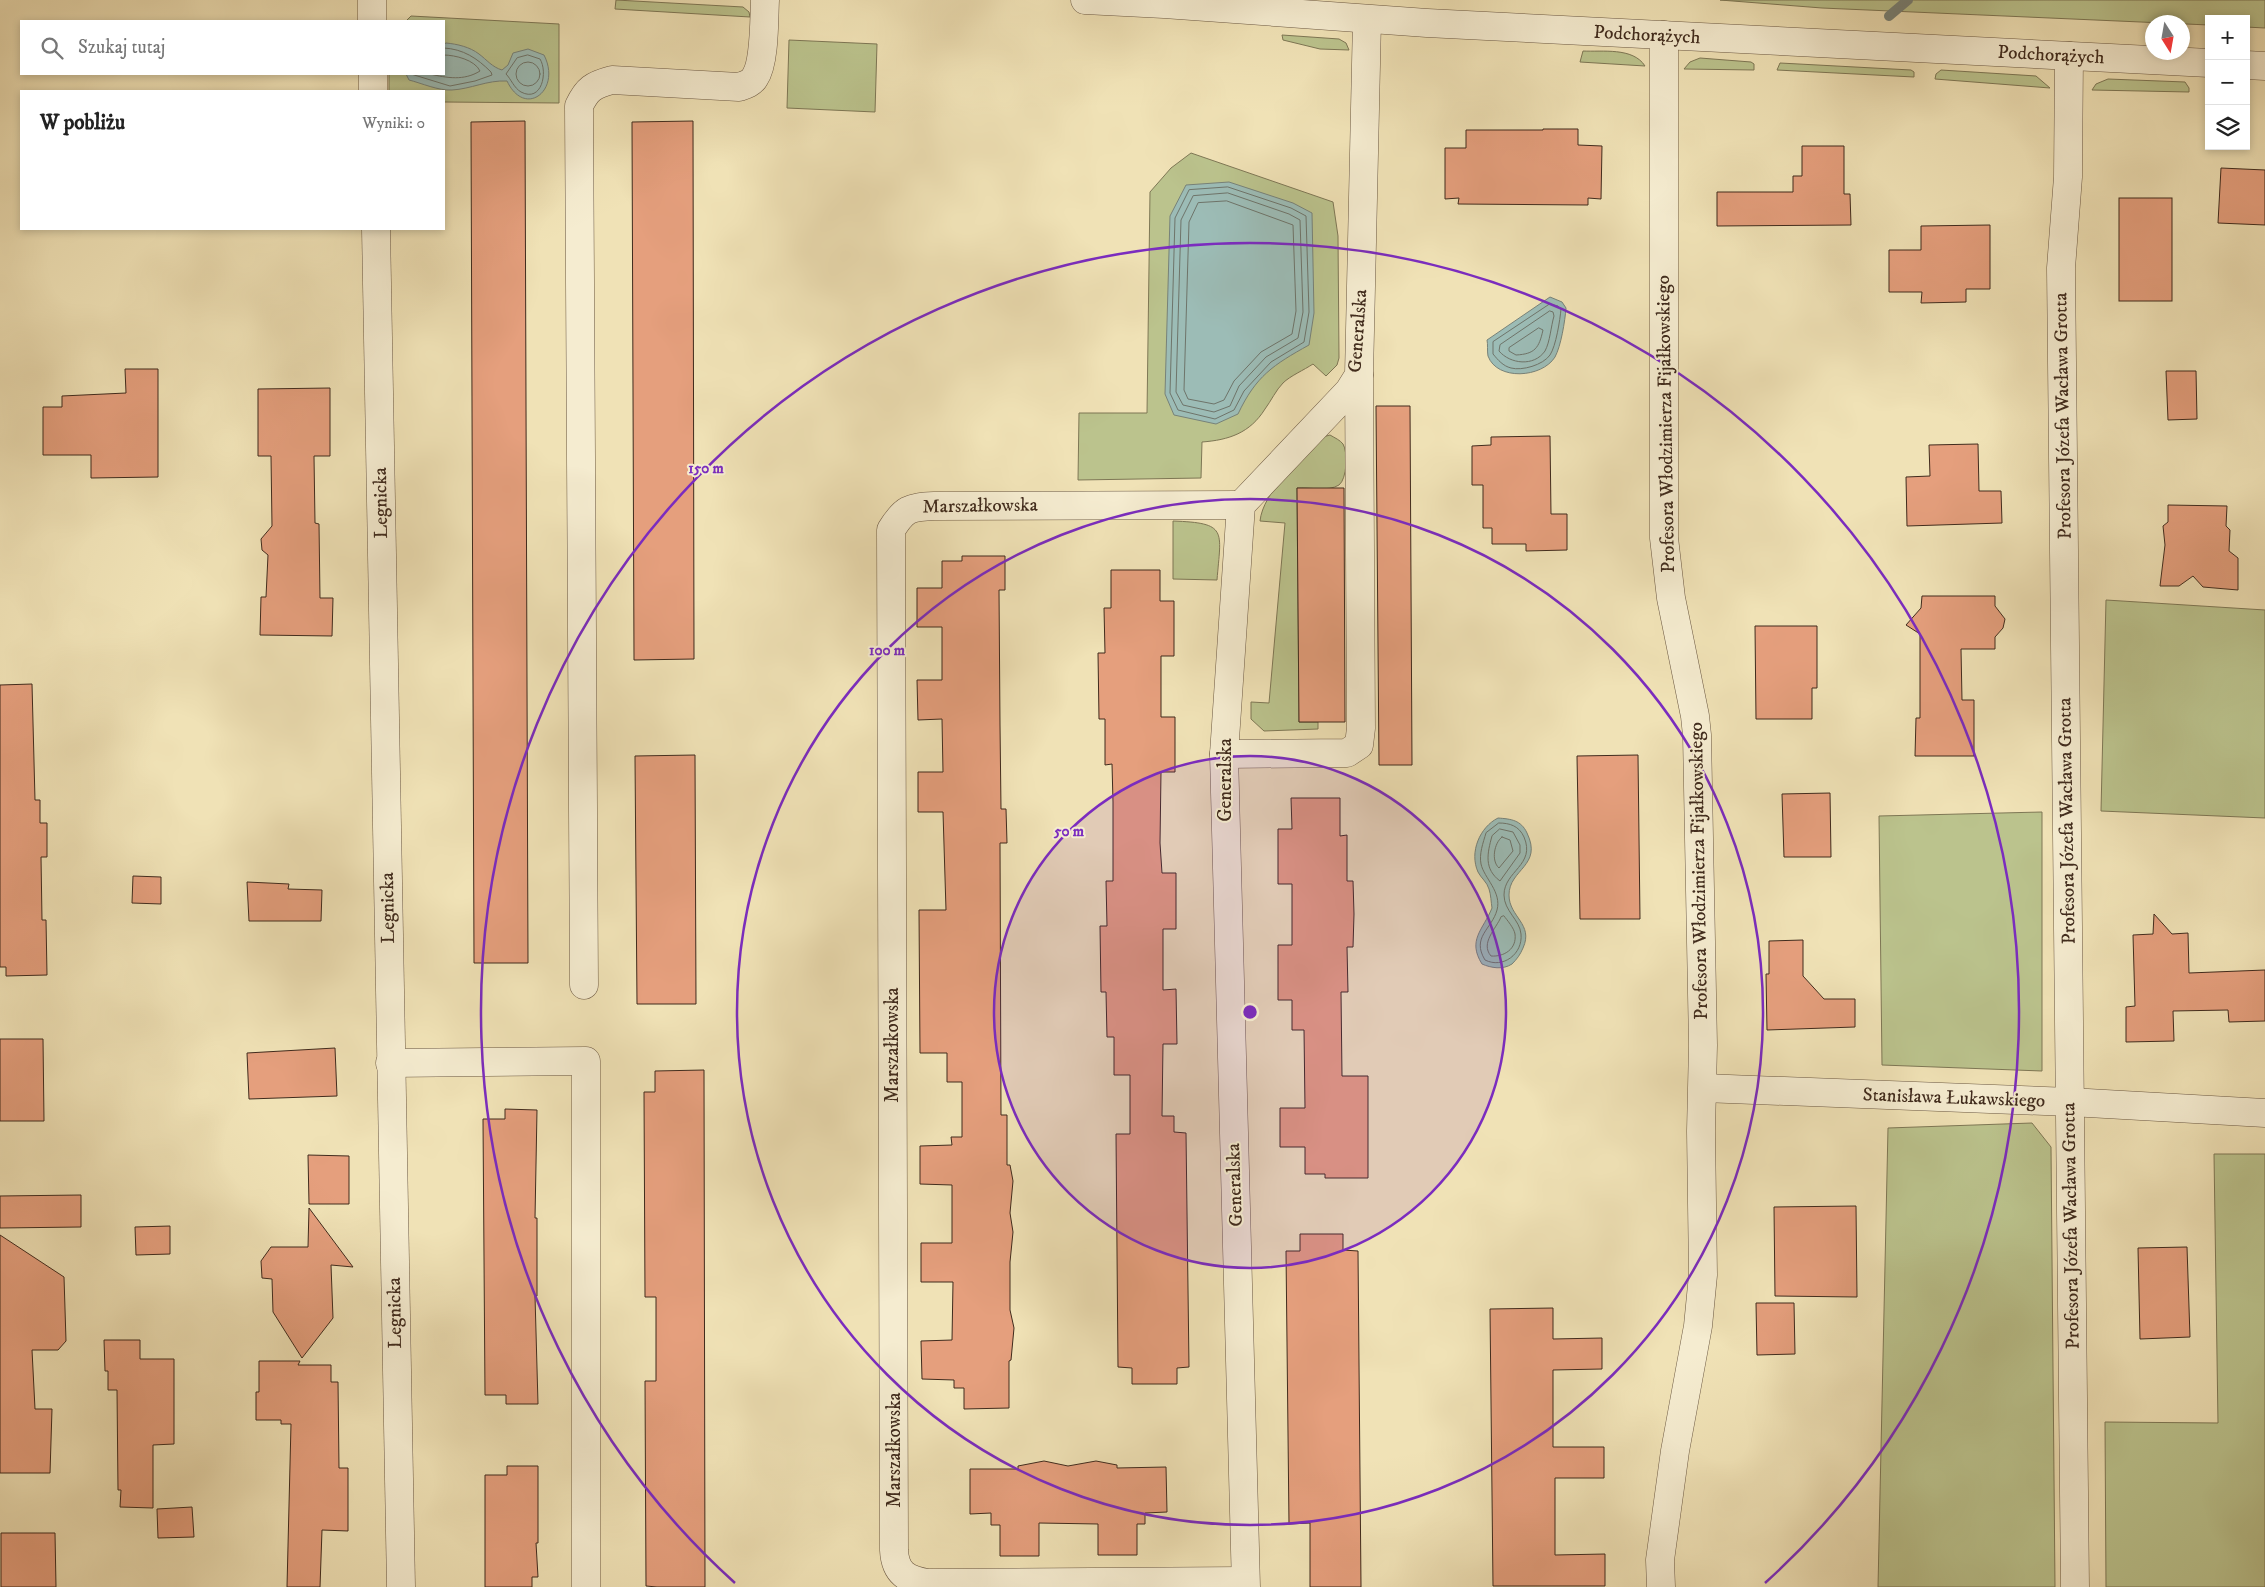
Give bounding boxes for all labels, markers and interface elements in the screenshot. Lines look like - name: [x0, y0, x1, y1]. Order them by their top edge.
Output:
- north arrow: [2145, 15, 2190, 60]
- map controls: [2205, 15, 2250, 150]
- button: +: [2205, 15, 2250, 60]
- search box: [20, 20, 445, 75]
- street label: Podchorążych: [1593, 21, 1701, 49]
- icon: search: [38, 34, 66, 62]
- text: Szukaj tutaj: [78, 36, 165, 59]
- street label: Podchorążych: [1997, 41, 2105, 69]
- button: −: [2205, 60, 2250, 105]
- button: layers: [2205, 105, 2250, 150]
- text: W pobliżu: [40, 110, 125, 136]
- text: Wyniki: 0: [362, 113, 425, 133]
- street label: Profesora Włodzimierza Fijałkowskiego: [1652, 275, 1680, 573]
- street label: Generalska: [1344, 289, 1372, 373]
- street label: Profesora Józefa Wacława Grotta: [2049, 292, 2077, 540]
- text: 150 m: [688, 459, 724, 478]
- street label: Legnicka: [369, 467, 393, 539]
- street label: Marszałkowska: [922, 493, 1038, 519]
- text: 100 m: [869, 641, 906, 660]
- street label: Profesora Józefa Wacława Grotta: [2053, 697, 2081, 945]
- street label: Profesora Włodzimierza Fijałkowskiego: [1685, 722, 1713, 1020]
- street label: Generalska: [1214, 738, 1237, 822]
- text: 50 m: [1053, 822, 1085, 841]
- street label: Legnicka: [376, 872, 400, 944]
- street label: Marszałkowska: [881, 987, 904, 1103]
- centre of rings: [1241, 1003, 1259, 1021]
- street label: Stanisława Łukawskiego: [1862, 1083, 2046, 1113]
- street label: Profesora Józefa Wacława Grotta: [2057, 1102, 2085, 1350]
- street label: Generalska: [1222, 1143, 1248, 1227]
- street label: Legnicka: [383, 1277, 407, 1349]
- street label: Marszałkowska: [883, 1392, 906, 1508]

